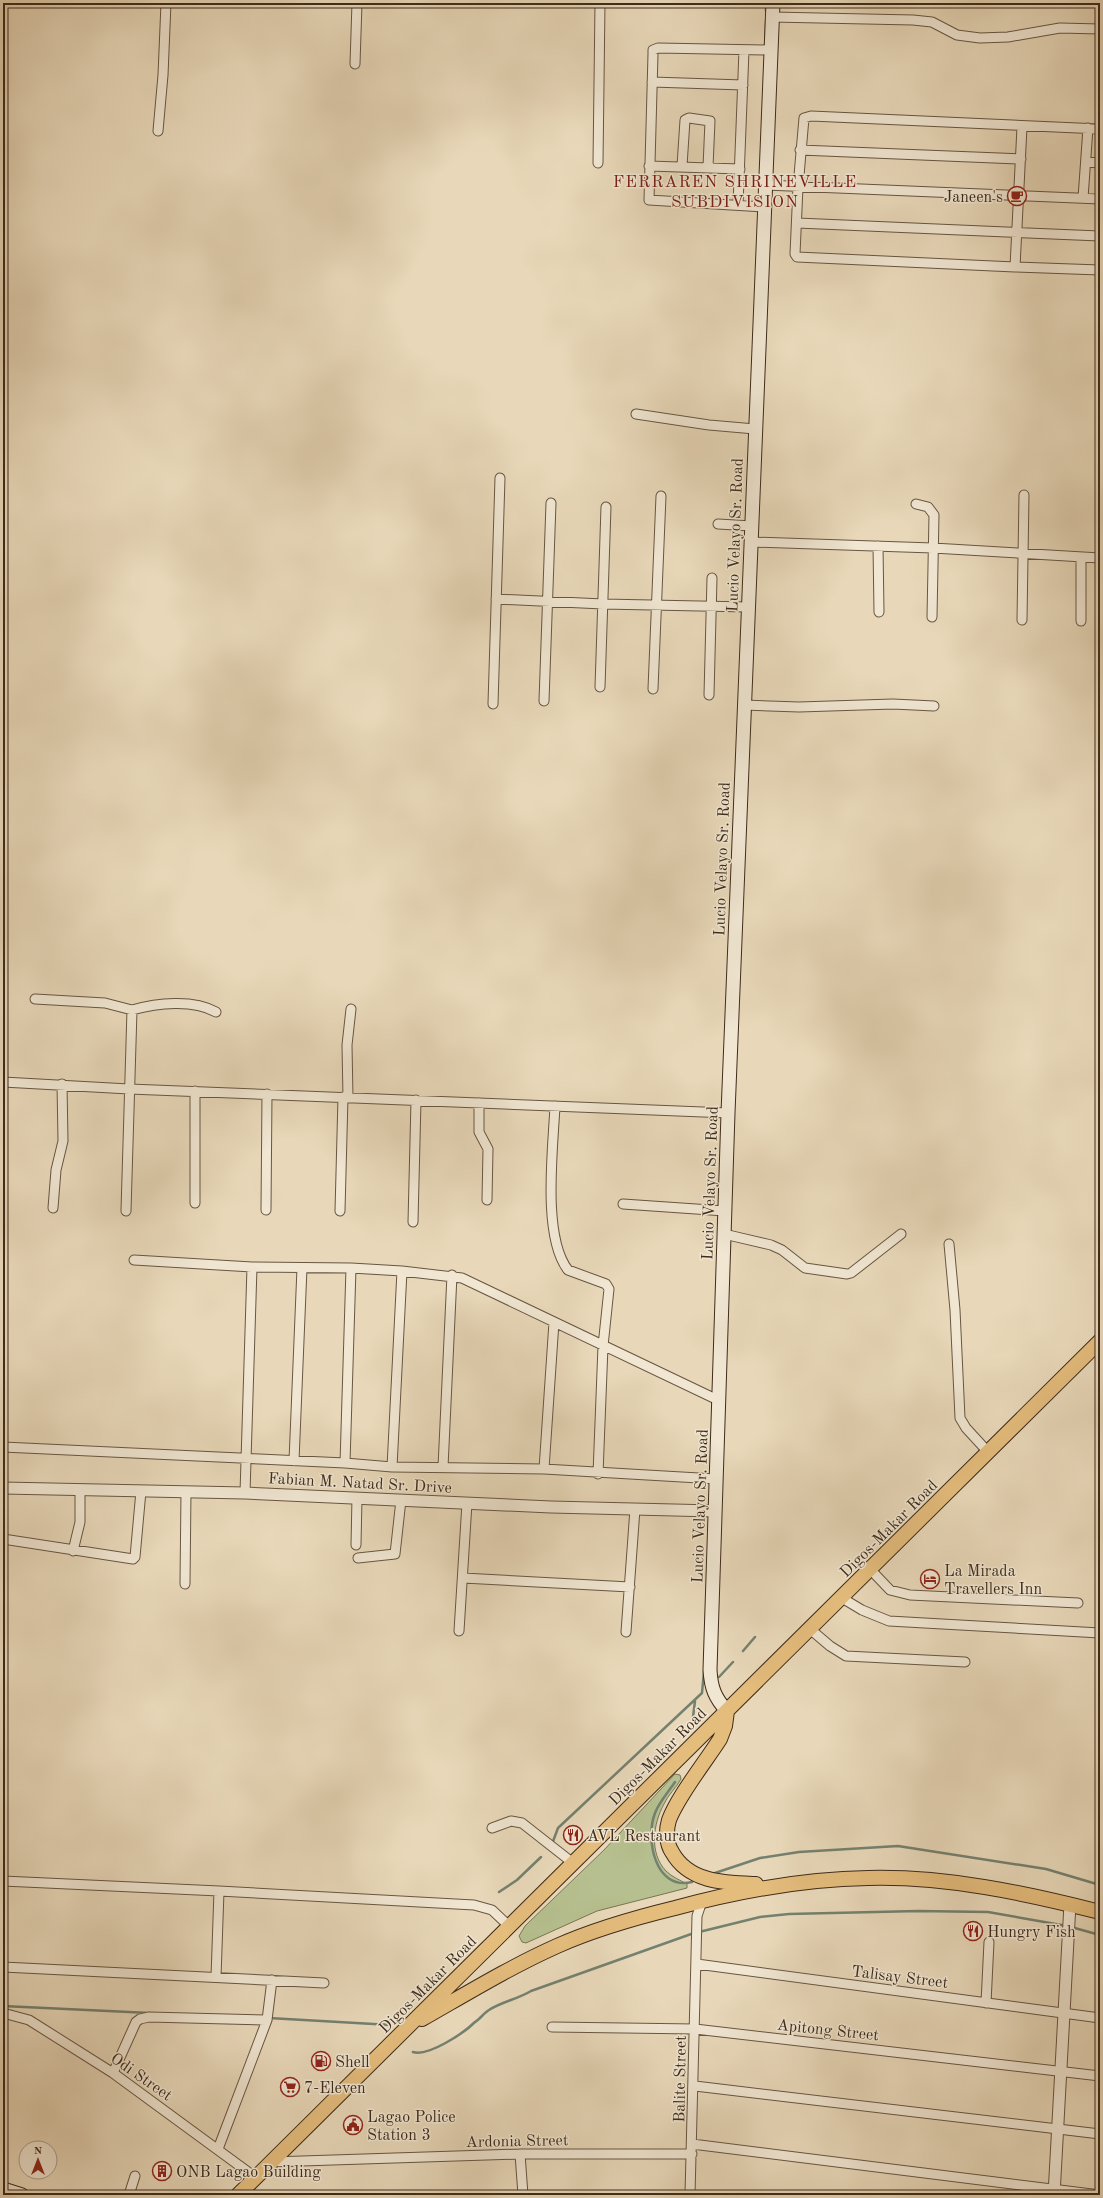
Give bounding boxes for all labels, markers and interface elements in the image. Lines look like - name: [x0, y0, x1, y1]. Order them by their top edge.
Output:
- district label: FERRAREN SHRINEVILLE SUBDIVISION: [613, 174, 857, 211]
- cafe icon: Janeen's: [1006, 185, 1028, 207]
- place label: Janeen's: [944, 190, 1003, 206]
- street label: Lucio Velayo Sr. Road: [725, 458, 747, 612]
- street label: Lucio Velayo Sr. Road: [712, 782, 734, 936]
- street label: Lucio Velayo Sr. Road: [700, 1106, 722, 1260]
- street label: Lucio Velayo Sr. Road: [690, 1429, 712, 1583]
- street label: Fabian M. Natad Sr. Drive: [268, 1471, 452, 1497]
- street label: Digos-Makar Road: [838, 1478, 941, 1581]
- place label: La Mirada Travellers Inn: [944, 1564, 1042, 1598]
- hotel icon: La Mirada Travellers Inn: [919, 1568, 941, 1590]
- street label: Digos-Makar Road: [607, 1706, 710, 1809]
- restaurant icon: AVL Restaurant: [562, 1824, 584, 1846]
- place label: AVL Restaurant: [587, 1829, 701, 1845]
- restaurant icon: Hungry Fish: [962, 1920, 984, 1942]
- place label: Hungry Fish: [987, 1925, 1076, 1941]
- street label: Digos-Makar Road: [377, 1934, 480, 2037]
- street label: Talisay Street: [851, 1964, 949, 1992]
- street label: Apitong Street: [776, 2018, 880, 2044]
- street label: Balite Street: [672, 2035, 690, 2123]
- fuel station icon: Shell: [310, 2050, 332, 2072]
- street label: Odi Street: [107, 2051, 175, 2105]
- place label: Shell: [335, 2055, 370, 2071]
- supermarket icon: 7-Eleven: [279, 2076, 301, 2098]
- place label: 7-Eleven: [304, 2081, 366, 2097]
- place label: Lagao Police Station 3: [367, 2110, 456, 2144]
- public building icon: Lagao Police Station 3: [342, 2114, 364, 2136]
- street label: Ardonia Street: [465, 2133, 569, 2151]
- north arrow: [18, 2140, 58, 2180]
- text: N: [34, 2146, 43, 2157]
- building icon: ONB Lagao Building: [151, 2160, 173, 2182]
- place label: ONB Lagao Building: [176, 2165, 321, 2181]

